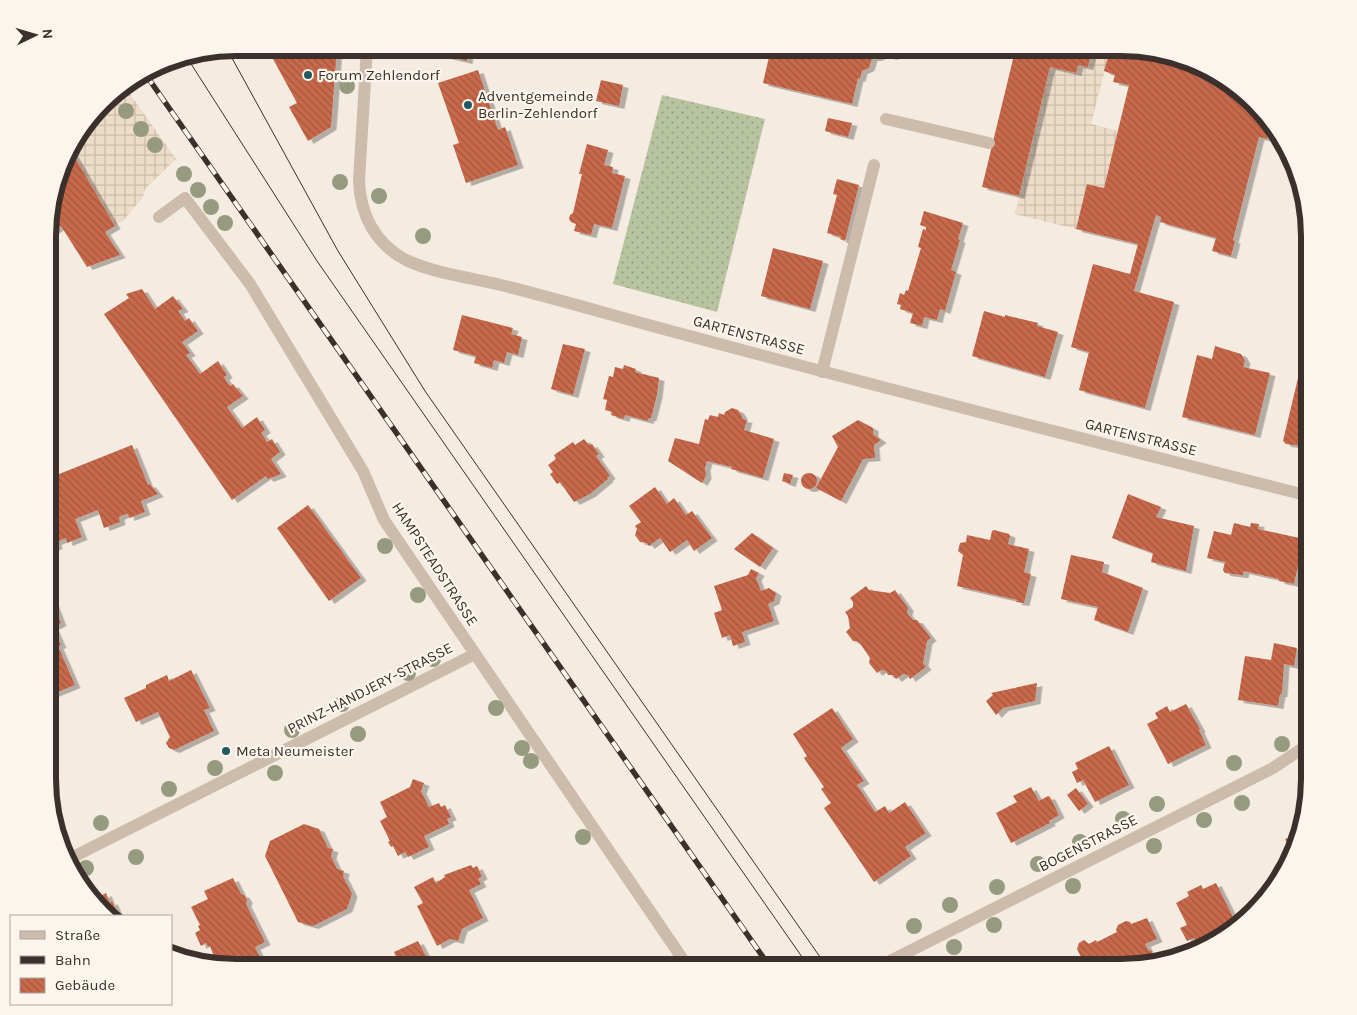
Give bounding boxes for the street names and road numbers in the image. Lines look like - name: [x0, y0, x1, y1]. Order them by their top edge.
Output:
- street label: GARTENSTRASSE: [691, 311, 807, 359]
- street label: GARTENSTRASSE: [1083, 414, 1199, 460]
- street label: HAMPSTEADSTRASSE: [388, 499, 482, 629]
- street label: PRINZ-HANDJERY-STRASSE: [284, 638, 456, 738]
- street label: BOGENSTRASSE: [1036, 810, 1140, 876]

